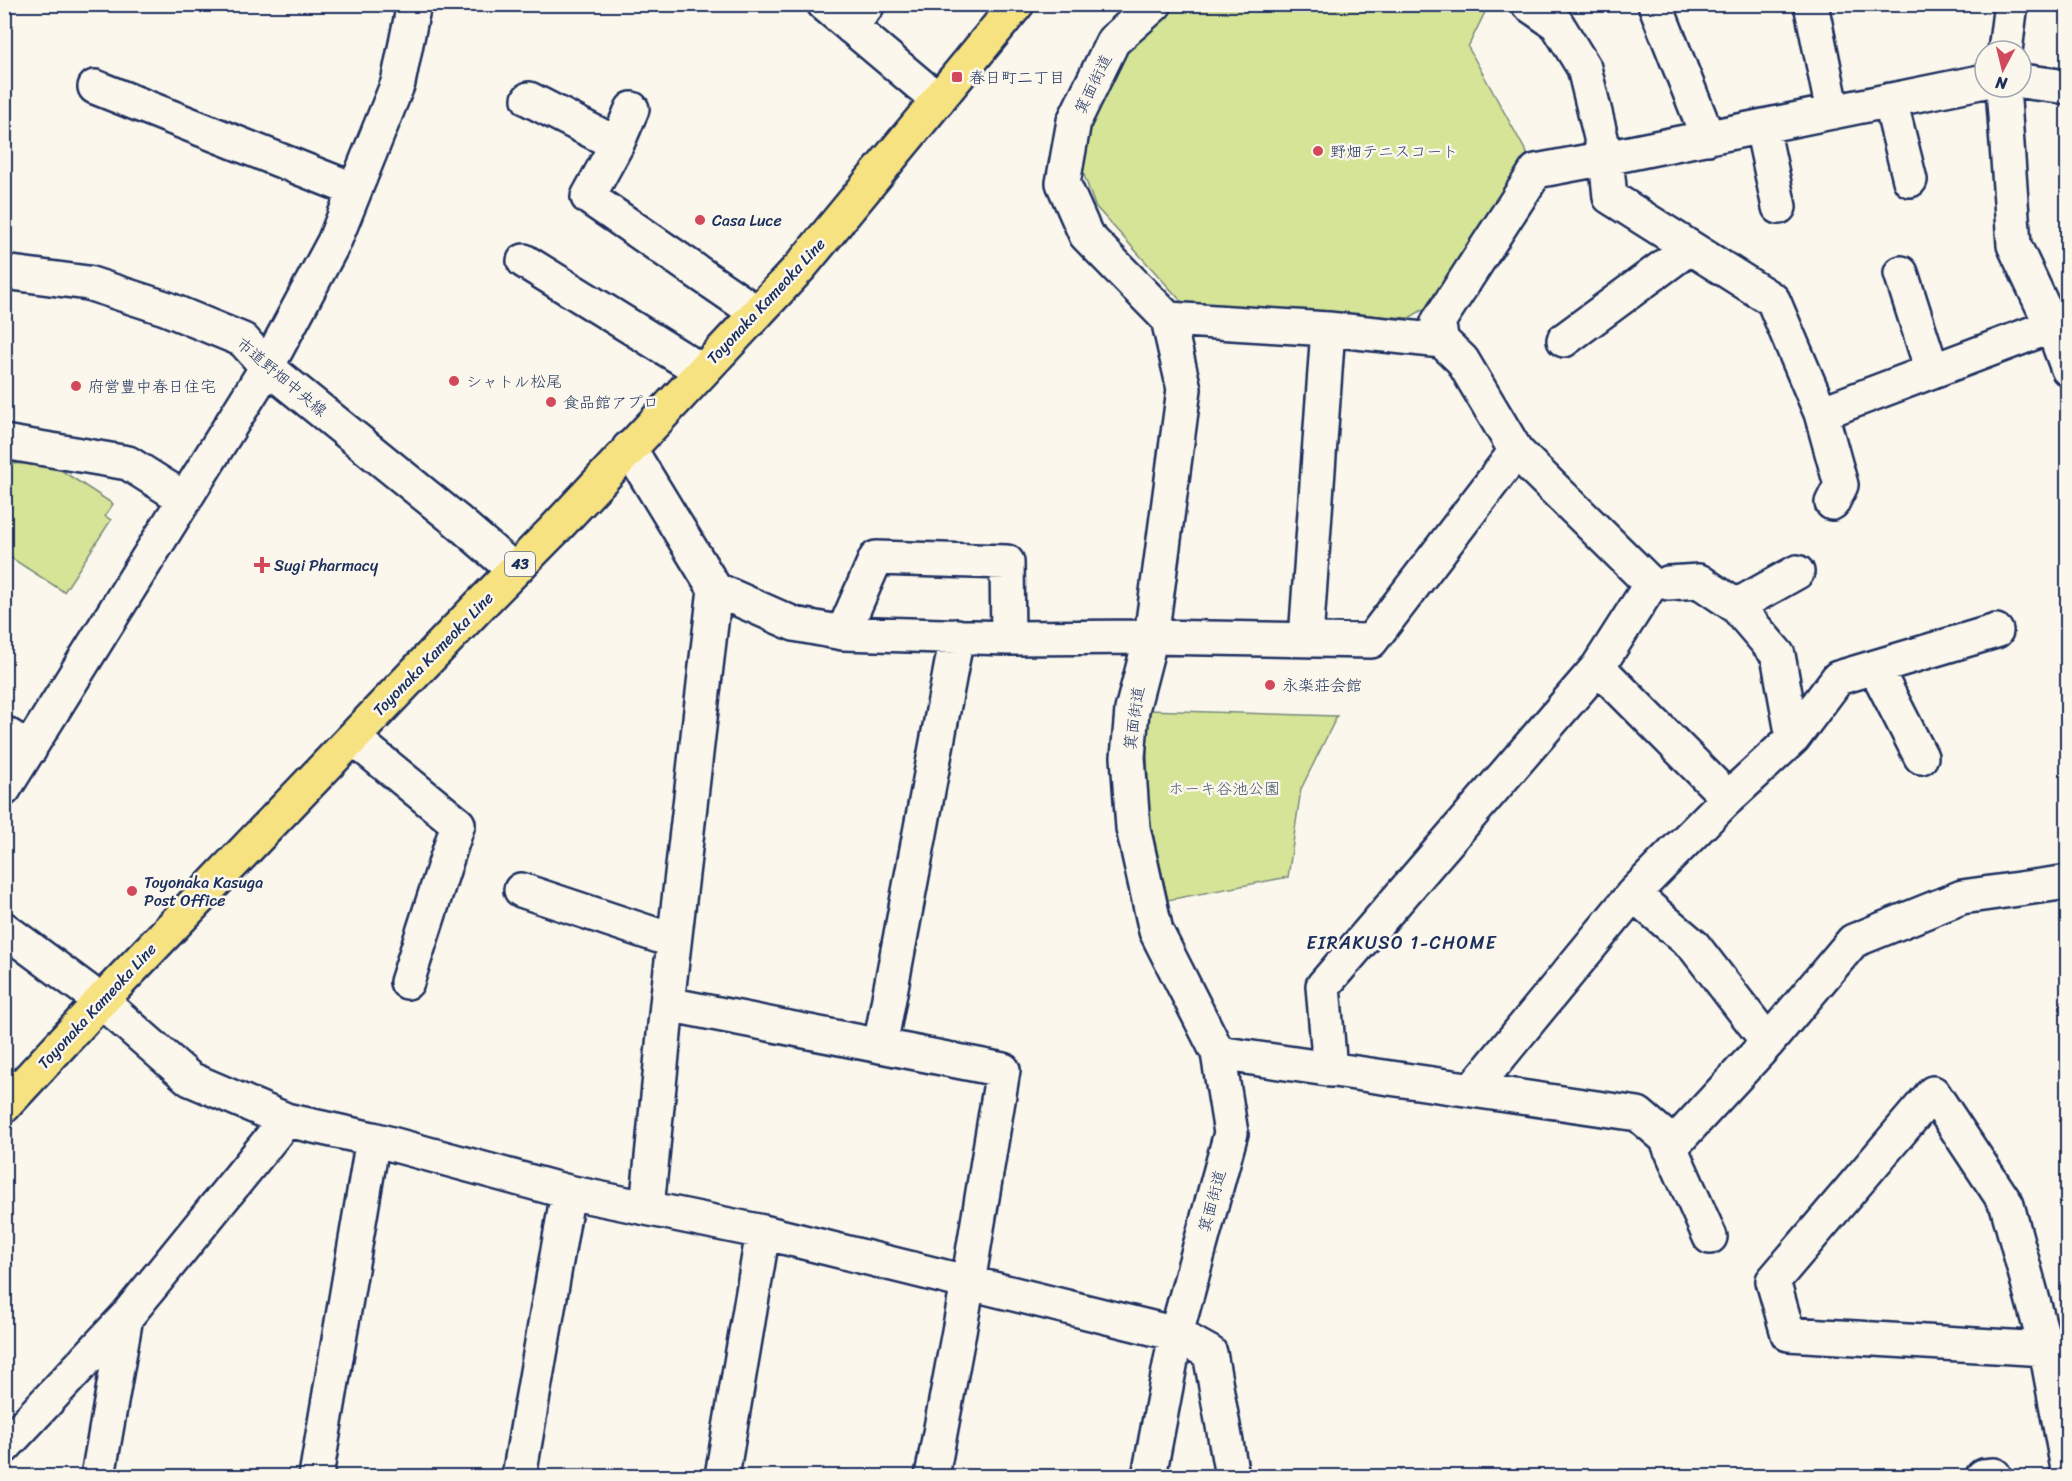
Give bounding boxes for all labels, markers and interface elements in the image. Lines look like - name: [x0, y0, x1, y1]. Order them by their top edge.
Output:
- north arrow: [1973, 39, 2033, 99]
- street label: 箕面街道: [1066, 49, 1120, 119]
- place label: 春日町二丁目: [969, 63, 1065, 92]
- text: N: [1993, 68, 2009, 99]
- marker: 春日町二丁目: [950, 70, 964, 84]
- place label: 野畑テニスコート: [1330, 137, 1458, 166]
- marker: 野畑テニスコート: [1311, 144, 1325, 158]
- place label: Casa Luce: [712, 206, 782, 235]
- marker: Casa Luce: [693, 213, 707, 227]
- street label: Toyonaka Kameoka Line: [699, 231, 833, 371]
- street label: 市道野畑中央線: [230, 330, 334, 424]
- place label: シャトル松尾: [466, 367, 562, 396]
- place label: 府営豊中春日住宅: [88, 372, 216, 401]
- marker: シャトル松尾: [447, 374, 461, 388]
- marker: 府営豊中春日住宅: [69, 379, 83, 393]
- place label: 食品館アプロ: [563, 388, 659, 417]
- marker: 食品館アプロ: [544, 395, 558, 409]
- place label: Sugi Pharmacy: [274, 551, 379, 580]
- road number: 43: [505, 552, 535, 576]
- marker: Sugi Pharmacy: [255, 558, 269, 572]
- street label: Toyonaka Kameoka Line: [365, 585, 501, 723]
- place label: 永楽荘会館: [1282, 671, 1362, 700]
- marker: 永楽荘会館: [1263, 678, 1277, 692]
- street label: 箕面街道: [1115, 684, 1153, 752]
- park label: ホーキ谷池公園: [1168, 774, 1280, 803]
- place label: Toyonaka Kasuga Post Office: [144, 868, 263, 915]
- marker: Toyonaka Kasuga Post Office: [125, 884, 139, 898]
- district label: EIRAKUSO 1-CHOME: [1307, 927, 1497, 959]
- street label: Toyonaka Kameoka Line: [30, 936, 164, 1076]
- street label: 箕面街道: [1190, 1166, 1234, 1236]

